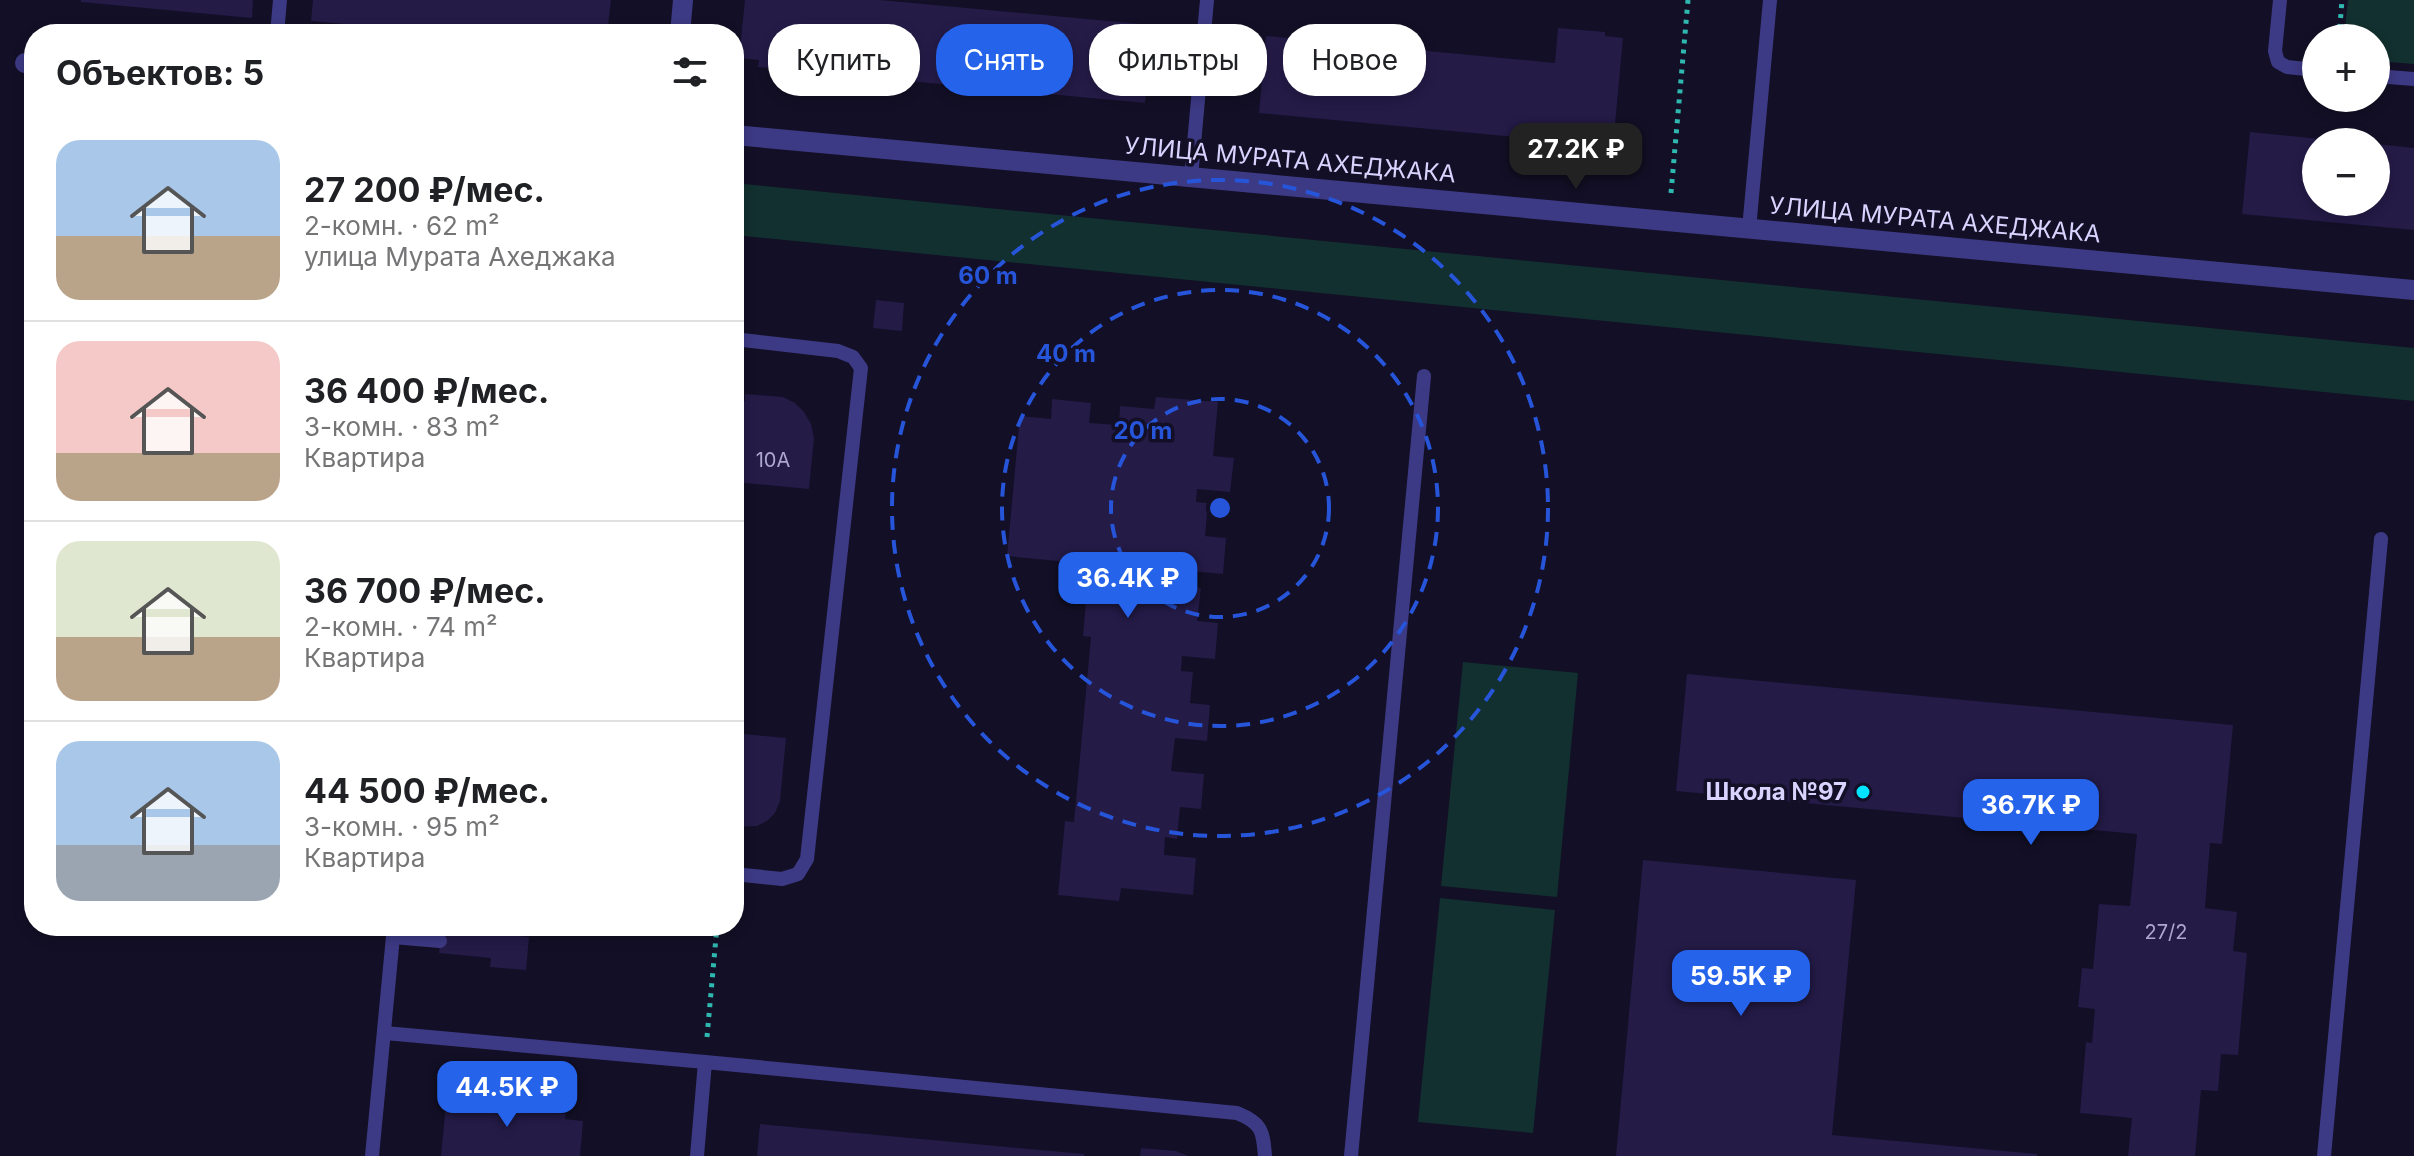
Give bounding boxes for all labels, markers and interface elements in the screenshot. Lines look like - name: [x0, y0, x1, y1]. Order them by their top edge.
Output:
- chip: Купить: [768, 24, 920, 96]
- chip: Снять: [936, 24, 1073, 96]
- chip: Фильтры: [1089, 24, 1267, 96]
- chip: Новое: [1283, 24, 1426, 96]
- map controls: [2302, 24, 2390, 216]
- button: +: [2302, 24, 2390, 112]
- icon: filters: [668, 50, 712, 94]
- text: Объектов: 5: [56, 52, 264, 93]
- pin: 27.2K ₽: [1502, 123, 1650, 191]
- button: −: [2302, 128, 2390, 216]
- street label: УЛИЦА МУРАТА АХЕДЖАКА: [1123, 131, 1457, 188]
- text: 27.2K ₽: [1527, 133, 1625, 164]
- text: 27 200 ₽/мес.: [304, 169, 545, 210]
- icon: home: [120, 172, 216, 268]
- street label: УЛИЦА МУРАТА АХЕДЖАКА: [1768, 191, 2102, 248]
- text: 2-комн. · 62 m²: [304, 210, 499, 241]
- text: улица Мурата Ахеджака: [304, 241, 616, 272]
- text: 60 m: [958, 261, 1018, 290]
- text: 40 m: [1036, 339, 1096, 368]
- text: 36 400 ₽/мес.: [304, 370, 549, 411]
- icon: home: [120, 373, 216, 469]
- text: 3-комн. · 83 m²: [304, 411, 500, 442]
- text: 20 m: [1114, 416, 1172, 445]
- text: Квартира: [304, 442, 425, 473]
- house number: 10А: [756, 448, 790, 472]
- centre of rings: [1206, 494, 1234, 522]
- pin: 36.4K ₽: [1054, 552, 1202, 620]
- text: 36.4K ₽: [1076, 562, 1180, 593]
- text: 36 700 ₽/мес.: [304, 570, 546, 611]
- icon: home: [120, 573, 216, 669]
- text: 2-комн. · 74 m²: [304, 611, 498, 642]
- text: Квартира: [304, 642, 425, 673]
- text: 44 500 ₽/мес.: [304, 770, 550, 811]
- icon: home: [120, 773, 216, 869]
- place label: Школа №97: [1705, 777, 1847, 806]
- pin: 36.7K ₽: [1957, 779, 2105, 847]
- marker: Школа №97: [1854, 783, 1872, 801]
- text: 36.7K ₽: [1981, 789, 2081, 820]
- text: 3-комн. · 95 m²: [304, 811, 500, 842]
- text: Квартира: [304, 842, 425, 873]
- house number: 27/2: [2145, 920, 2187, 944]
- pin: 59.5K ₽: [1667, 950, 1815, 1018]
- text: 59.5K ₽: [1690, 960, 1792, 991]
- pin: 44.5K ₽: [433, 1061, 581, 1129]
- text: 44.5K ₽: [455, 1071, 559, 1102]

